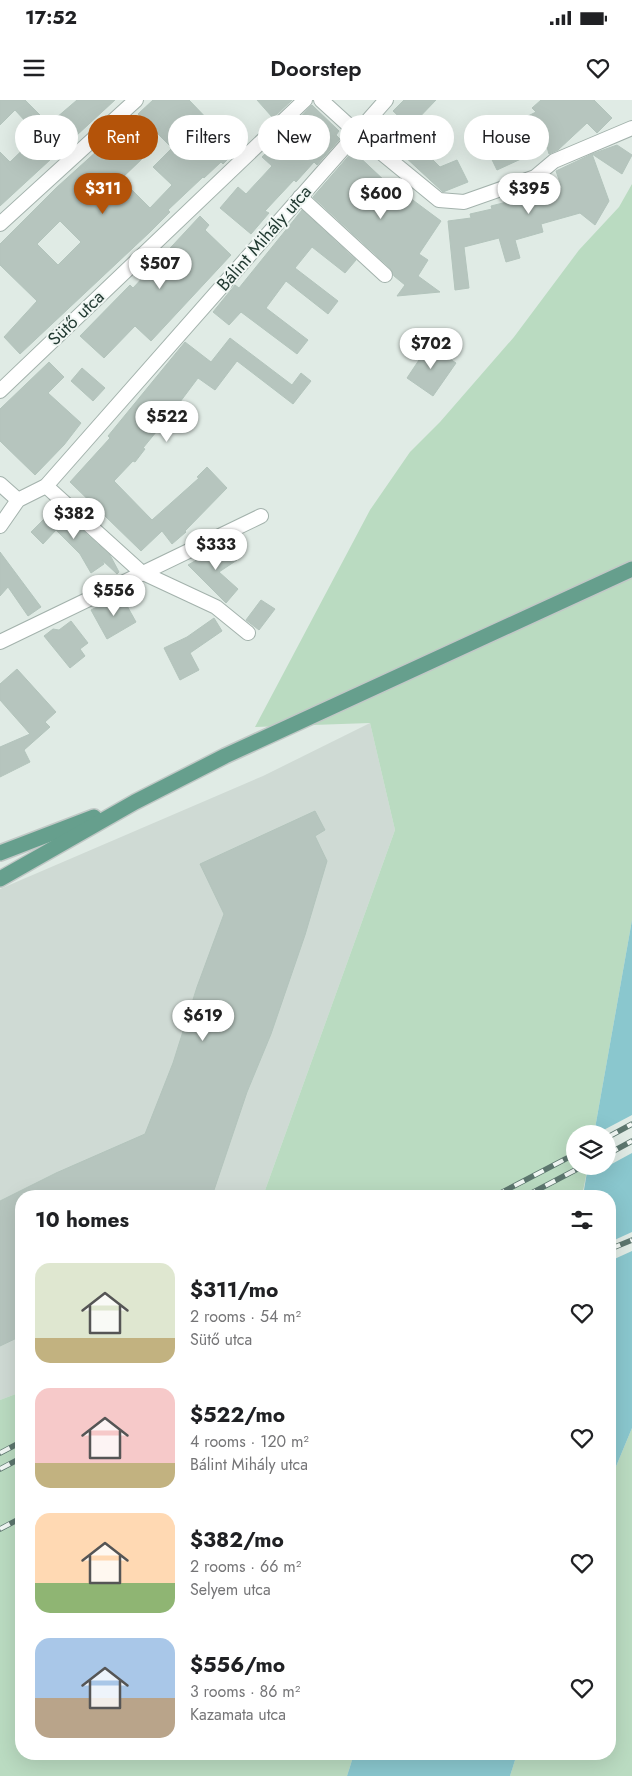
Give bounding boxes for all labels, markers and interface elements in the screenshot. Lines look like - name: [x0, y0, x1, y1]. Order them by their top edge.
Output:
- text: 17:52: [25, 4, 77, 31]
- text: Doorstep: [270, 52, 362, 84]
- icon: menu: [20, 54, 48, 82]
- icon: heart: [584, 54, 612, 82]
- chip: Buy: [15, 115, 78, 160]
- chip: Rent: [88, 115, 158, 160]
- chip: Filters: [168, 115, 248, 160]
- chip: New: [258, 115, 330, 160]
- chip: Apartment: [340, 115, 454, 160]
- chip: House: [464, 115, 549, 160]
- pin: $311: [73, 172, 133, 215]
- pin: $395: [499, 172, 559, 215]
- text: $311: [85, 177, 121, 200]
- text: $395: [509, 177, 549, 200]
- pin: $600: [351, 178, 411, 220]
- street label: Bálint Mihály utca: [211, 179, 317, 297]
- text: $600: [360, 182, 402, 205]
- pin: $507: [130, 248, 190, 290]
- text: $507: [140, 252, 180, 275]
- street label: Sütő utca: [42, 284, 110, 352]
- pin: $702: [401, 328, 461, 370]
- text: $702: [411, 332, 451, 355]
- pin: $522: [137, 400, 197, 443]
- text: $522: [146, 405, 188, 428]
- pin: $382: [44, 498, 104, 540]
- text: $382: [54, 502, 94, 525]
- pin: $333: [186, 528, 246, 571]
- text: $333: [196, 533, 236, 556]
- pin: $556: [84, 574, 144, 617]
- text: $556: [93, 579, 135, 602]
- pin: $619: [173, 1000, 233, 1042]
- text: $619: [183, 1004, 223, 1027]
- map controls: [566, 1125, 616, 1175]
- button: layers: [566, 1125, 616, 1175]
- text: 10 homes: [35, 1205, 129, 1235]
- icon: filters: [568, 1206, 596, 1234]
- text: $311/mo: [190, 1275, 278, 1305]
- icon: home: [75, 1283, 135, 1343]
- icon: heart: [568, 1299, 596, 1327]
- text: 2 rooms · 54 m²: [190, 1305, 301, 1328]
- text: Sütő utca: [190, 1328, 252, 1351]
- text: $522/mo: [190, 1400, 285, 1430]
- icon: home: [75, 1408, 135, 1468]
- icon: heart: [568, 1424, 596, 1452]
- text: 4 rooms · 120 m²: [190, 1430, 309, 1453]
- text: Bálint Mihály utca: [190, 1453, 308, 1476]
- text: $382/mo: [190, 1525, 284, 1555]
- icon: home: [75, 1533, 135, 1593]
- icon: heart: [568, 1549, 596, 1577]
- text: 2 rooms · 66 m²: [190, 1555, 301, 1578]
- text: Selyem utca: [190, 1578, 271, 1601]
- text: $556/mo: [190, 1650, 285, 1680]
- icon: home: [75, 1658, 135, 1718]
- icon: heart: [568, 1674, 596, 1702]
- text: 3 rooms · 86 m²: [190, 1680, 300, 1703]
- text: Kazamata utca: [190, 1703, 286, 1726]

